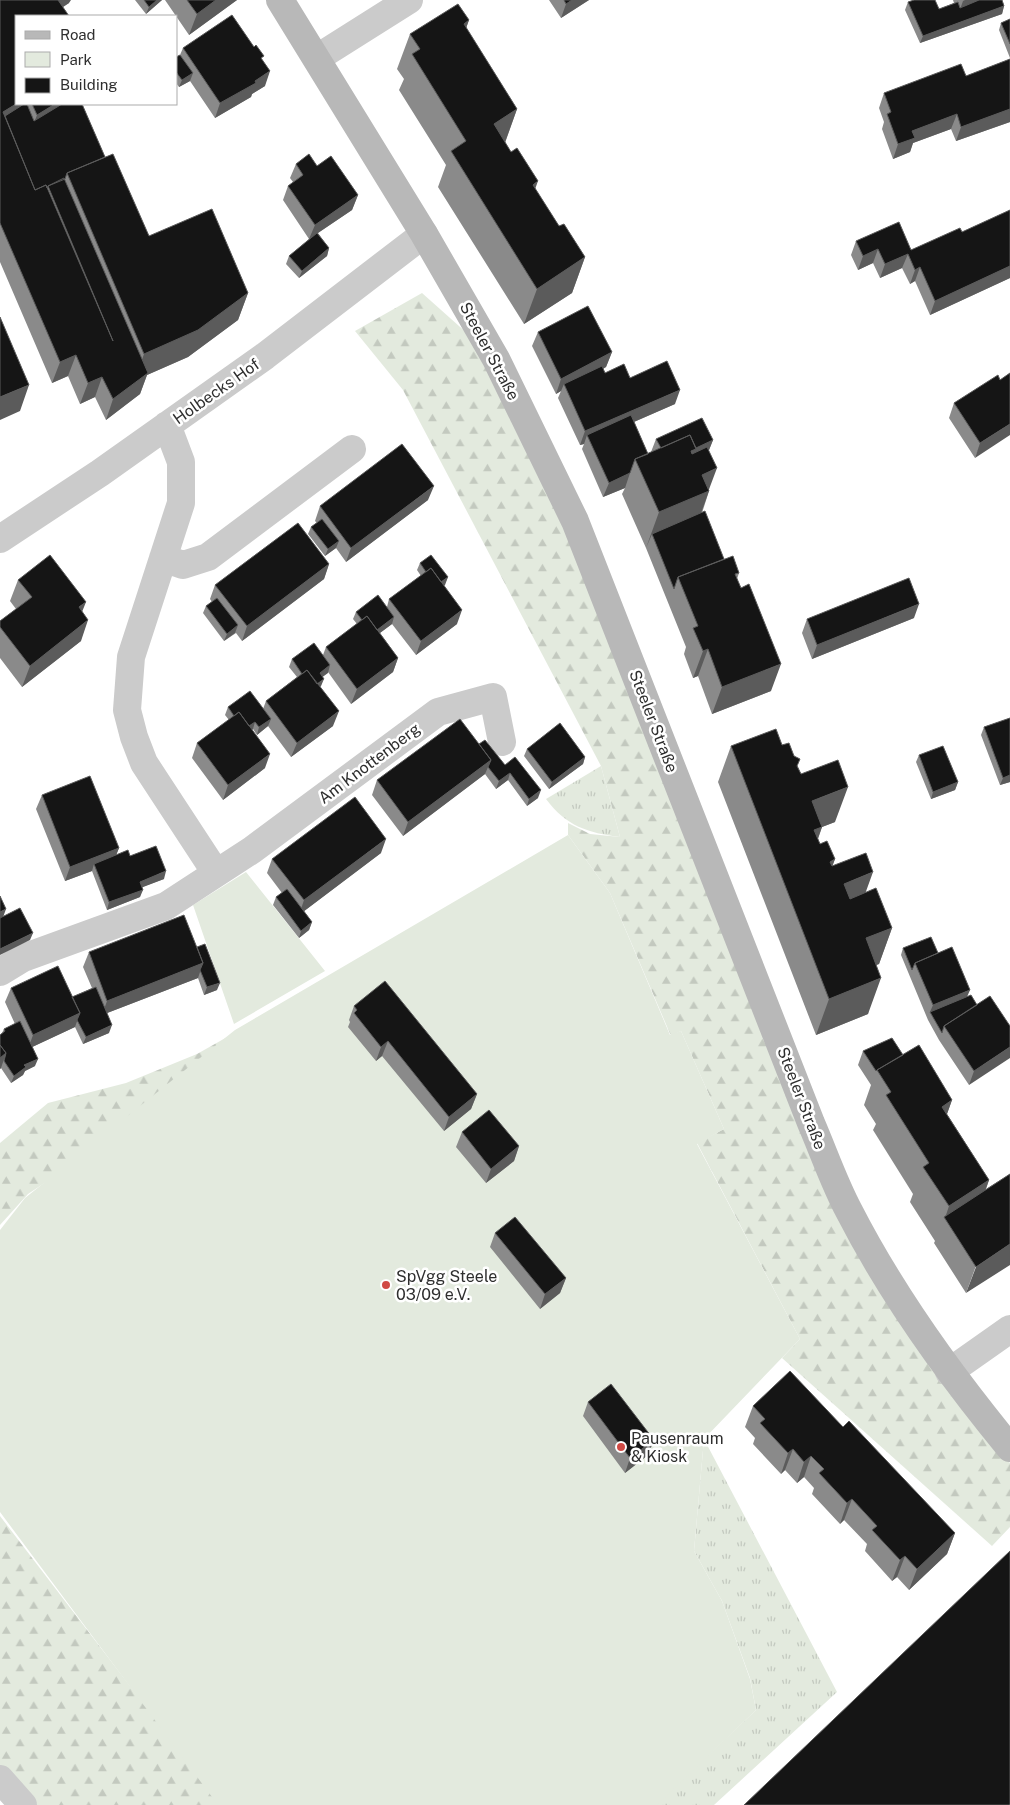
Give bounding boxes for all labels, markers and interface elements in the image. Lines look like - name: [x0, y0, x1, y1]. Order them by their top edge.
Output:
- legend: [15, 15, 178, 105]
- text: Road: [60, 26, 96, 43]
- text: Park: [60, 51, 92, 68]
- text: Building: [60, 76, 118, 93]
- street label: Steeler Straße: [456, 299, 523, 403]
- street label: Holbecks Hof: [169, 355, 263, 428]
- street label: Steeler Straße: [625, 667, 682, 775]
- street label: Am Knottenberg: [315, 719, 424, 808]
- street label: Steeler Straße: [773, 1044, 830, 1152]
- place label: SpVgg Steele 03/09 e.V.: [396, 1267, 497, 1304]
- marker: SpVgg Steele 03/09 e.V.: [380, 1279, 392, 1291]
- place label: Pausenraum & Kiosk: [631, 1429, 724, 1466]
- marker: Pausenraum & Kiosk: [615, 1441, 627, 1453]

